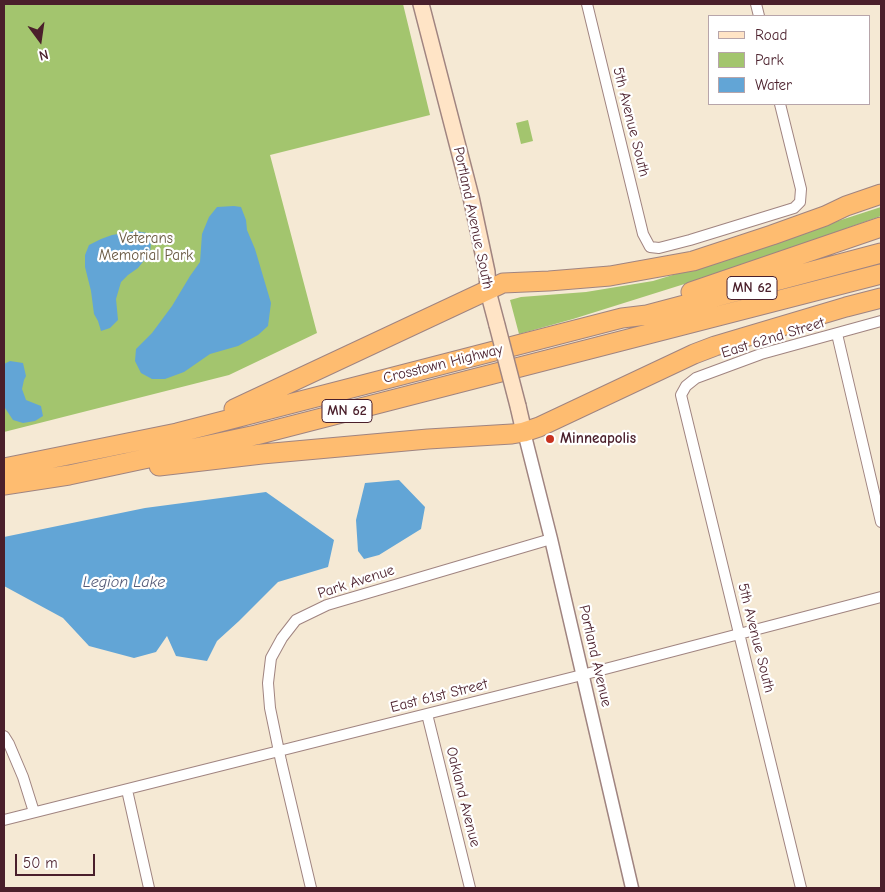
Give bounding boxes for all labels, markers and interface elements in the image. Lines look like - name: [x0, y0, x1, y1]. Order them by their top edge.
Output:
- north arrow: [15, 15, 65, 65]
- legend: [708, 15, 870, 105]
- text: Road: [755, 26, 787, 44]
- text: N: [37, 46, 50, 64]
- text: Park: [755, 51, 784, 69]
- street label: 5th Avenue South: [609, 65, 653, 179]
- text: Water: [755, 76, 792, 94]
- street label: Portland Avenue South: [449, 145, 497, 291]
- park label: Veterans Memorial Park: [99, 230, 193, 265]
- road number: MN 62: [727, 276, 777, 300]
- street label: East 62nd Street: [719, 314, 827, 362]
- street label: Crosstown Highway: [381, 340, 505, 388]
- road number: MN 62: [322, 400, 372, 422]
- place label: Minneapolis: [560, 430, 636, 448]
- marker: Minneapolis: [544, 433, 556, 445]
- street label: Park Avenue: [315, 561, 397, 603]
- water label: Legion Lake: [83, 572, 165, 592]
- street label: 5th Avenue South: [734, 581, 778, 695]
- street label: Portland Avenue: [575, 603, 615, 709]
- street label: East 61st Street: [389, 675, 489, 717]
- street label: Oakland Avenue: [442, 745, 484, 849]
- scale bar: [18, 844, 98, 876]
- text: 50 m: [23, 854, 58, 872]

